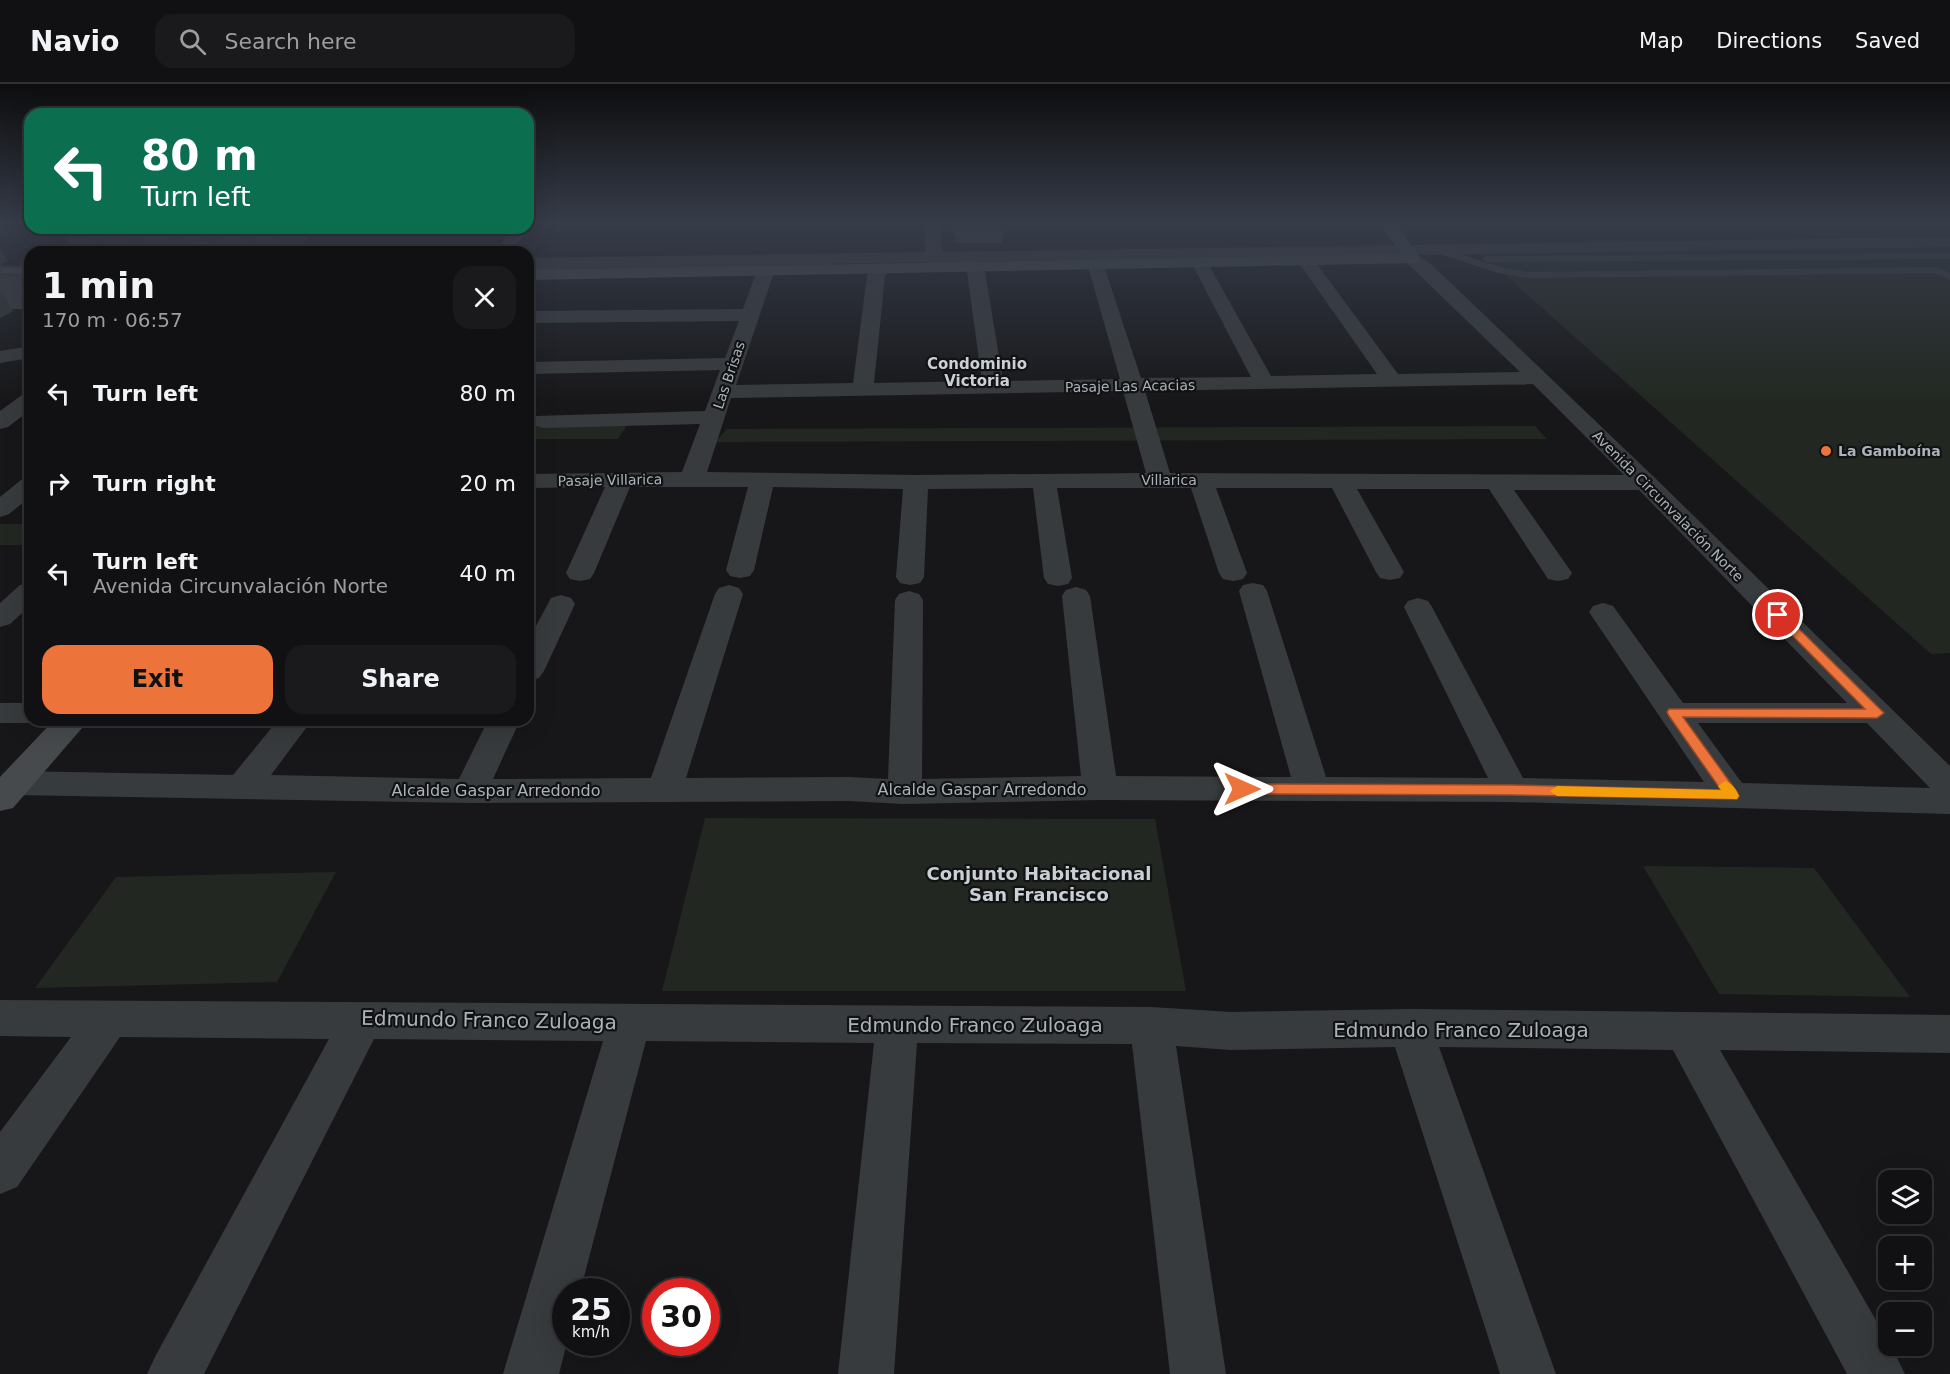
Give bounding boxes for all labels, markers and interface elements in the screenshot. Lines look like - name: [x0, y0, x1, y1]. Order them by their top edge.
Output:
- search box: [155, 14, 575, 68]
- text: Navio: [30, 25, 119, 58]
- icon: search: [176, 25, 209, 58]
- text: Search here: [224, 29, 357, 54]
- text: Map: [1639, 29, 1683, 53]
- text: Directions: [1716, 29, 1822, 53]
- text: Saved: [1855, 29, 1920, 53]
- text: 80 m: [141, 131, 258, 180]
- icon: left: [42, 132, 120, 210]
- text: Turn left: [141, 181, 251, 212]
- text: 1 min: [42, 265, 155, 306]
- button: close: [453, 266, 516, 329]
- text: 170 m · 06:57: [42, 308, 183, 332]
- street label: Las Brisas: [710, 339, 748, 411]
- district label: Condominio Victoria: [927, 355, 1027, 390]
- icon: left: [42, 377, 75, 410]
- street label: Pasaje Las Acacias: [1065, 377, 1195, 395]
- text: Turn left: [93, 381, 198, 406]
- text: 80 m: [460, 381, 516, 406]
- street label: Avenida Circunvalación Norte: [1589, 427, 1747, 585]
- place label: La Gamboína: [1838, 443, 1941, 459]
- marker: La Gamboína: [1819, 444, 1833, 458]
- icon: right: [42, 467, 75, 500]
- text: Turn right: [93, 471, 216, 496]
- text: 20 m: [460, 471, 516, 496]
- street label: Pasaje Villarica: [558, 471, 662, 489]
- street label: Villarica: [1141, 472, 1197, 488]
- text: Turn left: [93, 549, 198, 574]
- icon: left: [42, 557, 75, 590]
- text: 40 m: [460, 561, 516, 586]
- text: Avenida Circunvalación Norte: [93, 574, 388, 598]
- pin: [1752, 589, 1803, 640]
- icon: arrive: [1761, 598, 1794, 631]
- button: Exit: [42, 645, 273, 714]
- button: Share: [285, 645, 516, 714]
- position arrow: [1210, 757, 1274, 821]
- street label: Alcalde Gaspar Arredondo: [877, 780, 1087, 799]
- street label: Alcalde Gaspar Arredondo: [391, 781, 601, 800]
- district label: Conjunto Habitacional San Francisco: [927, 863, 1151, 905]
- street label: Edmundo Franco Zuloaga: [361, 1006, 617, 1034]
- street label: Edmundo Franco Zuloaga: [847, 1013, 1103, 1037]
- street label: Edmundo Franco Zuloaga: [1333, 1018, 1589, 1042]
- map controls: [1878, 1170, 1932, 1356]
- button: layers: [1878, 1170, 1932, 1224]
- button: +: [1878, 1236, 1932, 1290]
- speed limit sign: 30: [642, 1278, 720, 1356]
- text: 25: [570, 1292, 612, 1327]
- button: −: [1878, 1302, 1932, 1356]
- text: km/h: [572, 1323, 610, 1341]

